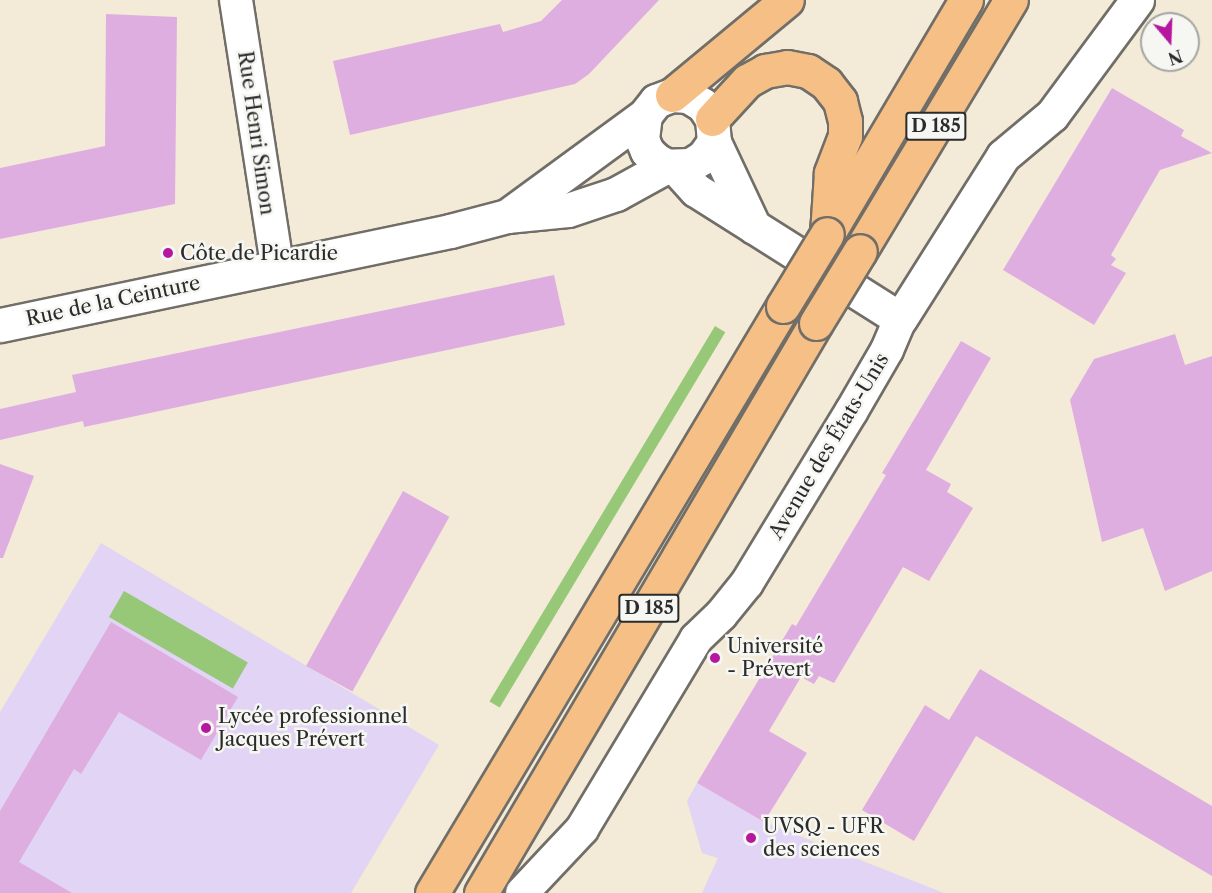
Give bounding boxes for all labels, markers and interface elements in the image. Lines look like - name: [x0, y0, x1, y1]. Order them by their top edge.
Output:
- north arrow: [1140, 12, 1200, 72]
- text: N: [1165, 45, 1185, 69]
- street label: Rue Henri Simon: [233, 50, 279, 216]
- road number: D 185: [904, 111, 968, 141]
- place label: Côte de Picardie: [180, 241, 338, 265]
- marker: Côte de Picardie: [161, 246, 175, 260]
- street label: Rue de la Ceinture: [23, 271, 203, 331]
- street label: Avenue des États-Unis: [764, 349, 894, 543]
- road number: D 185: [618, 593, 680, 623]
- place label: Université - Prévert: [727, 634, 823, 681]
- marker: Université - Prévert: [708, 651, 722, 665]
- place label: Lycée professionnel Jacques Prévert: [218, 704, 408, 751]
- marker: Lycée professionnel Jacques Prévert: [199, 721, 213, 735]
- place label: UVSQ - UFR des sciences: [763, 814, 884, 861]
- marker: UVSQ - UFR des sciences: [744, 831, 758, 845]

